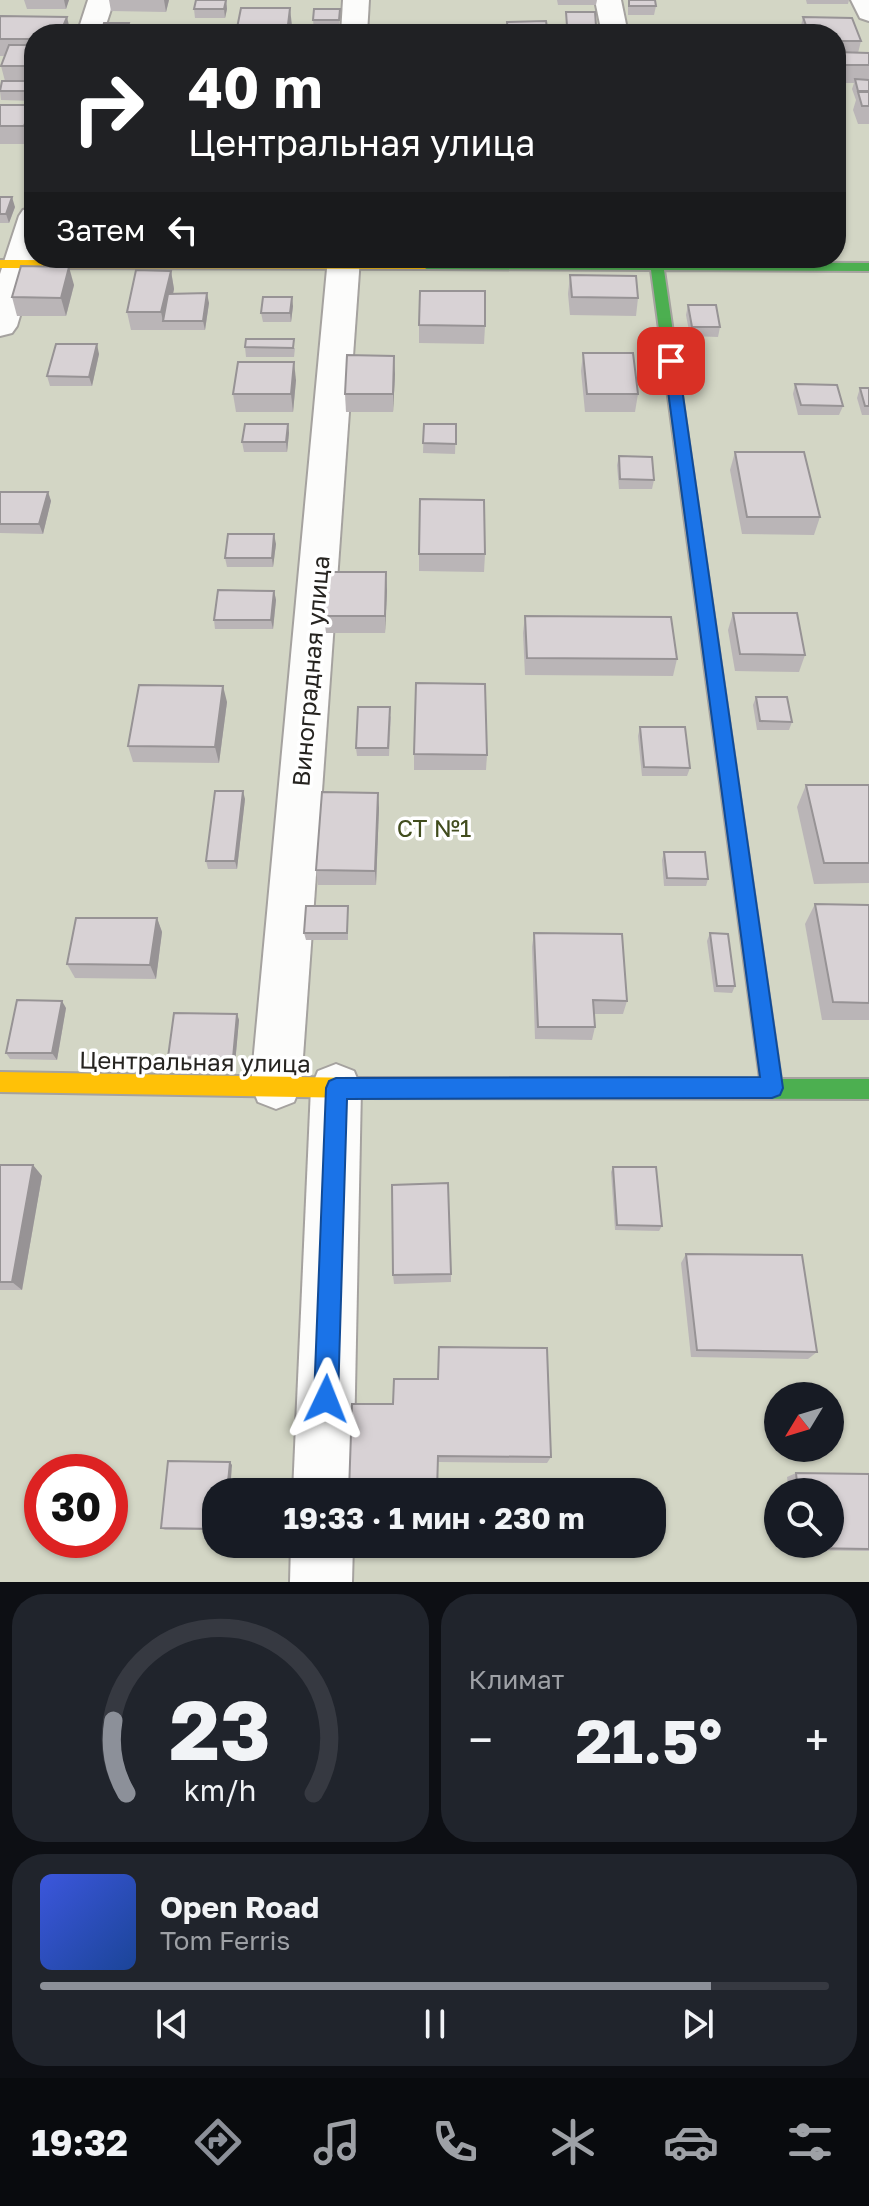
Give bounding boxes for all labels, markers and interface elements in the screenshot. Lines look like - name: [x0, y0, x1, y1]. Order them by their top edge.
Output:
- text: 40 m: [188, 53, 322, 120]
- icon: right: [56, 56, 160, 160]
- text: Центральная улица: [188, 121, 535, 164]
- icon: left: [161, 208, 205, 252]
- text: Затем: [56, 212, 145, 248]
- pin: [637, 327, 705, 395]
- icon: arrive: [649, 339, 693, 383]
- street label: Виноградная улица: [285, 554, 335, 788]
- park label: СТ №1: [397, 813, 471, 842]
- street label: Центральная улица: [79, 1044, 311, 1078]
- position arrow: [284, 1357, 368, 1441]
- north arrow: [764, 1382, 844, 1462]
- map controls: [764, 1382, 844, 1558]
- speed limit sign: 30: [24, 1454, 128, 1558]
- button: search: [764, 1478, 844, 1558]
- text: 19:33 · 1 мин · 230 m: [284, 1500, 584, 1536]
- text: Климат: [469, 1664, 564, 1695]
- text: 23: [170, 1678, 271, 1778]
- text: 21.5°: [575, 1704, 722, 1776]
- text: −: [469, 1713, 493, 1766]
- text: +: [805, 1713, 829, 1766]
- text: km/h: [184, 1773, 257, 1807]
- text: Open Road: [160, 1889, 319, 1925]
- text: Tom Ferris: [160, 1925, 290, 1956]
- icon: previous: [150, 2002, 194, 2046]
- icon: pause: [413, 2002, 457, 2046]
- icon: next: [676, 2002, 720, 2046]
- icon: directions: [190, 2114, 246, 2170]
- icon: music: [309, 2114, 365, 2170]
- icon: phone: [427, 2114, 483, 2170]
- icon: climate: [545, 2114, 601, 2170]
- icon: car: [663, 2114, 719, 2170]
- icon: filters: [782, 2114, 838, 2170]
- text: 19:32: [31, 2121, 128, 2164]

